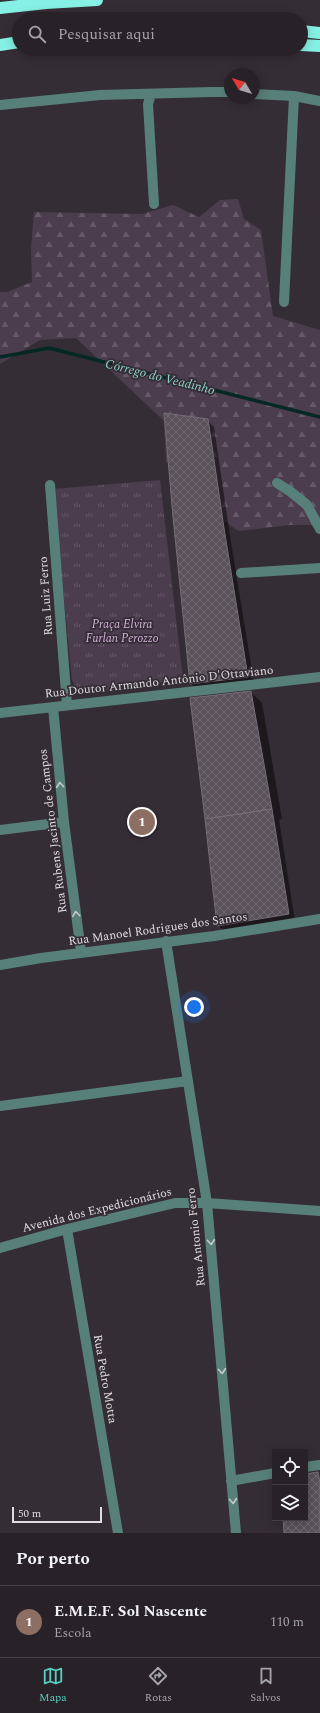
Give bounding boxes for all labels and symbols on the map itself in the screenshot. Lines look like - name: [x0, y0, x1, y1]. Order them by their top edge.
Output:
- north arrow: [224, 68, 260, 104]
- water label: Córrego do Veadinho: [103, 354, 217, 400]
- street label: Rua Luiz Ferro: [34, 556, 58, 636]
- park label: Praça Elvira Furlan Perozzo: [85, 615, 159, 648]
- street label: Rua Doutor Armando Antônio D'Ottaviano: [44, 661, 274, 703]
- street label: Rua Rubens Jacinto de Campos: [33, 748, 73, 914]
- one-way arrow: [56, 782, 65, 788]
- pin: 1: [129, 807, 155, 837]
- street label: Rua Manoel Rodrigues dos Santos: [67, 907, 249, 951]
- one-way arrow: [72, 911, 81, 917]
- your location: [184, 997, 204, 1017]
- street label: Avenida dos Expedicionários: [20, 1182, 174, 1238]
- street label: Rua Antonio Ferro: [181, 1187, 211, 1287]
- one-way arrow: [206, 1239, 215, 1245]
- street label: Rua Pedro Motta: [88, 1333, 122, 1425]
- one-way arrow: [217, 1368, 226, 1374]
- one-way arrow: [228, 1498, 237, 1504]
- scale bar: [12, 1505, 102, 1524]

